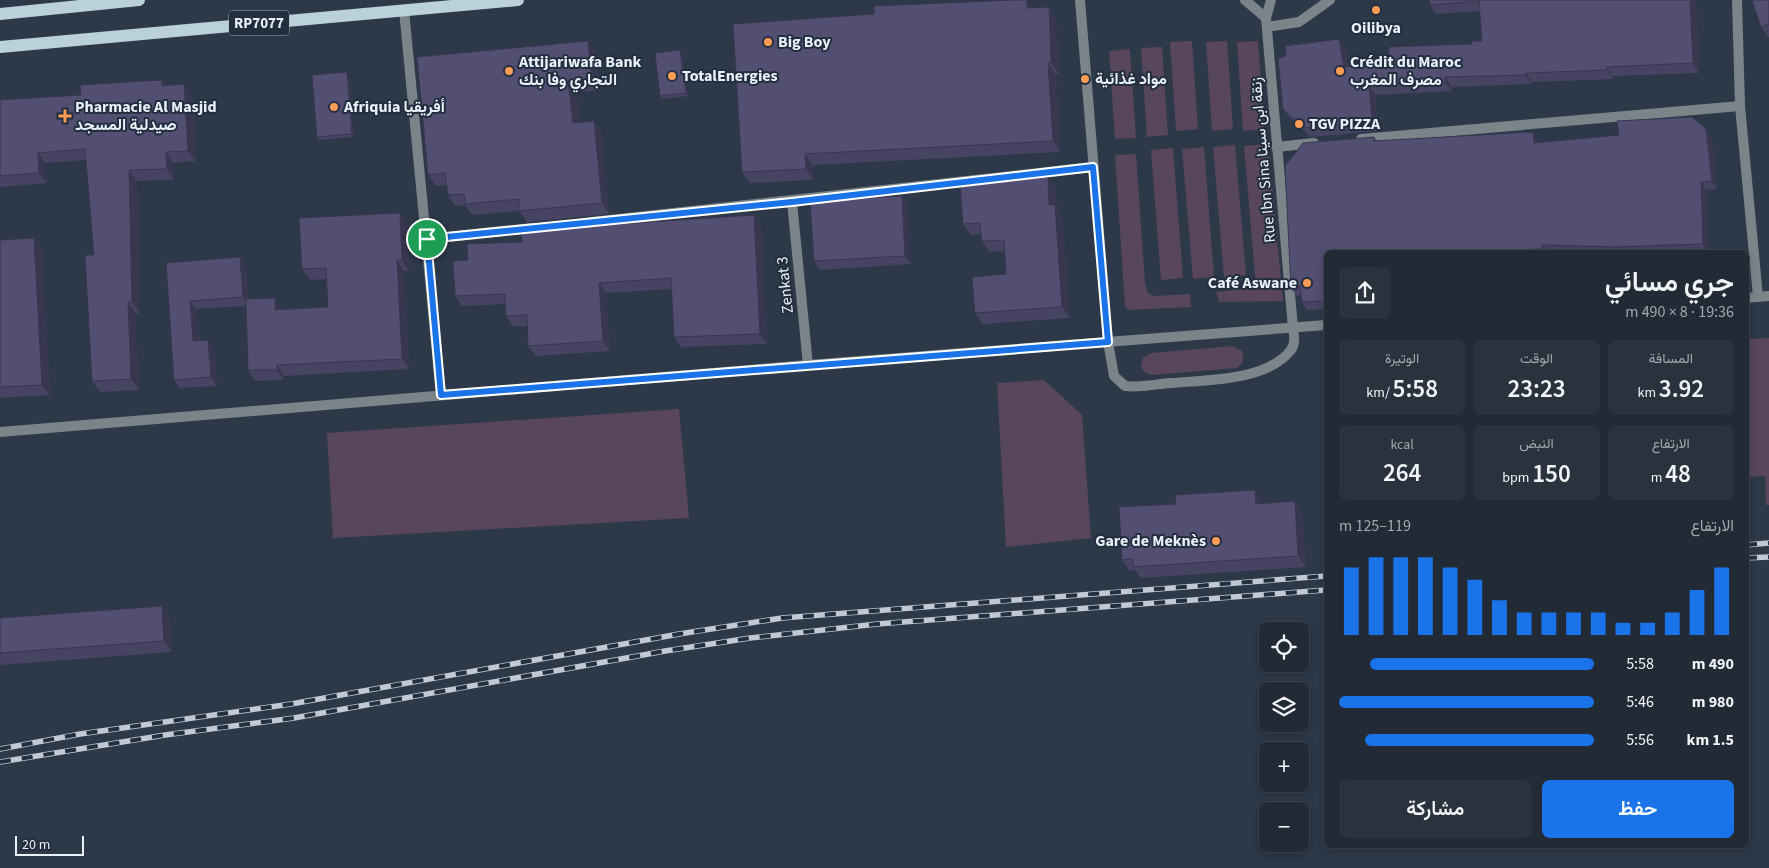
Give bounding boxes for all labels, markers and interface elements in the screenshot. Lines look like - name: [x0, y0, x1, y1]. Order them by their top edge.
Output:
- marker: Oilibya: [1370, 4, 1382, 16]
- road number: RP7077: [229, 10, 289, 36]
- place label: Oilibya: [1351, 17, 1401, 39]
- place label: Big Boy: [778, 31, 831, 53]
- marker: Big Boy: [762, 36, 774, 48]
- place label: Attijariwafa Bank التجاري وفا بنك: [518, 51, 642, 93]
- place label: Crédit du Maroc مصرف المغرب: [1350, 51, 1462, 91]
- marker: Attijariwafa Bank التجاري وفا بنك: [503, 65, 515, 77]
- place label: TotalEnergies: [682, 65, 778, 87]
- marker: Crédit du Maroc مصرف المغرب: [1334, 65, 1346, 77]
- place label: مواد غذائية: [1095, 68, 1167, 90]
- marker: TotalEnergies: [666, 70, 678, 82]
- marker: مواد غذائية: [1079, 73, 1091, 85]
- street label: Rue Ibn Sina زنقة ابن سينا: [1245, 76, 1281, 244]
- place label: Pharmacie Al Masjid صيدلية المسجد: [75, 96, 217, 136]
- place label: Afriquia أفريقيا: [343, 96, 445, 118]
- marker: Afriquia أفريقيا: [328, 101, 340, 113]
- marker: Pharmacie Al Masjid صيدلية المسجد: [59, 110, 71, 122]
- place label: TGV PIZZA: [1309, 113, 1381, 135]
- marker: TGV PIZZA: [1293, 118, 1305, 130]
- pin: [406, 218, 448, 260]
- icon: arrive: [413, 225, 441, 253]
- street label: Zenkat 3: [771, 255, 799, 315]
- text: جري مسائي: [1605, 262, 1734, 302]
- button: share: [1339, 267, 1391, 319]
- place label: Café Aswane: [1208, 272, 1297, 294]
- marker: Café Aswane: [1301, 277, 1313, 289]
- text: 19:36 · 8 × 490 m: [1625, 301, 1734, 323]
- text: الوتيرة: [1385, 349, 1419, 369]
- text: الوقت: [1520, 349, 1553, 369]
- text: المسافة: [1649, 349, 1693, 369]
- text: 5:58: [1393, 371, 1438, 407]
- text: 23:23: [1507, 371, 1566, 407]
- text: 3.92: [1659, 371, 1704, 407]
- text: /km: [1366, 383, 1393, 403]
- text: km: [1637, 383, 1659, 403]
- text: النبض: [1519, 434, 1554, 454]
- text: الارتفاع: [1652, 434, 1690, 454]
- text: kcal: [1390, 435, 1414, 455]
- text: 264: [1383, 455, 1421, 491]
- text: 150: [1532, 456, 1571, 492]
- text: 48: [1665, 456, 1691, 492]
- text: bpm: [1502, 468, 1532, 488]
- text: m: [1651, 468, 1665, 488]
- text: 119–125 m: [1339, 515, 1411, 537]
- text: الارتفاع: [1691, 515, 1734, 537]
- place label: Gare de Meknès: [1095, 530, 1206, 552]
- marker: Gare de Meknès: [1210, 535, 1222, 547]
- map controls: [1259, 622, 1309, 852]
- button: locate: [1259, 622, 1309, 672]
- text: 5:58: [1626, 653, 1654, 675]
- text: 490 m: [1692, 653, 1734, 675]
- button: layers: [1259, 682, 1309, 732]
- text: 5:46: [1626, 691, 1654, 713]
- text: 980 m: [1692, 691, 1734, 713]
- text: 5:56: [1626, 729, 1654, 751]
- text: 1.5 km: [1687, 729, 1734, 751]
- button: +: [1259, 742, 1309, 792]
- button: مشاركة: [1339, 780, 1532, 838]
- button: حفظ: [1542, 780, 1734, 838]
- button: −: [1259, 802, 1309, 852]
- scale bar: [15, 833, 84, 856]
- text: 20 m: [22, 835, 50, 855]

